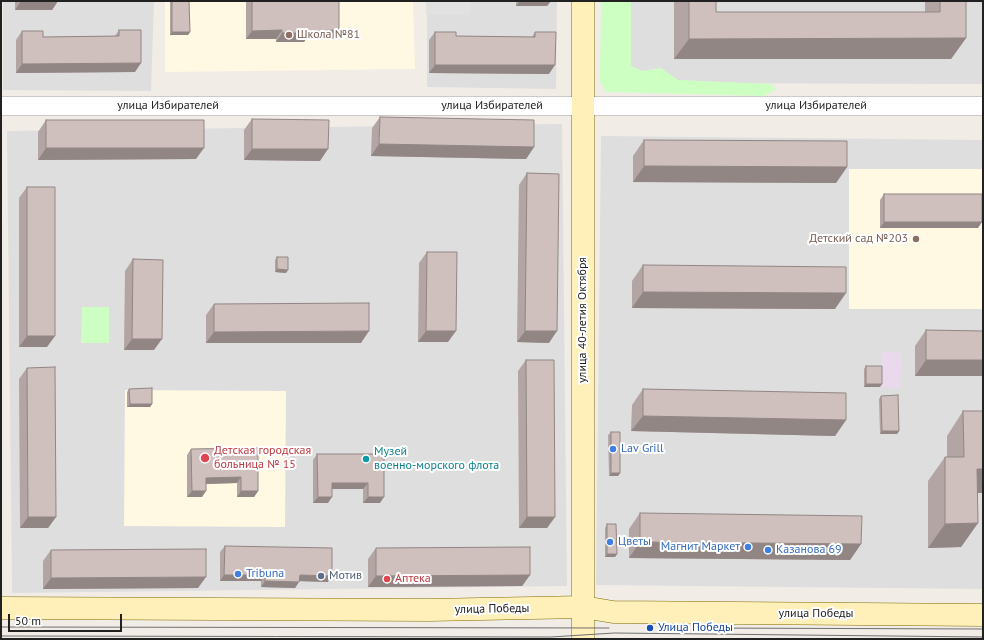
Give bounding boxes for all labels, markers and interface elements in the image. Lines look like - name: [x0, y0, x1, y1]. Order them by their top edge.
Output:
- place label: Школа №81: [297, 28, 360, 42]
- marker: Школа №81: [284, 30, 294, 40]
- street label: улица Избирателей: [117, 99, 219, 113]
- street label: улица Избирателей: [441, 99, 543, 113]
- street label: улица Избирателей: [765, 99, 867, 113]
- place label: Детский сад №203: [809, 232, 908, 246]
- marker: Детский сад №203: [911, 234, 921, 244]
- street label: улица 40-летия Октября: [576, 257, 590, 383]
- place label: Lav Grill: [621, 442, 664, 456]
- place label: Детская городская больница № 15: [214, 444, 311, 472]
- marker: Lav Grill: [608, 444, 618, 454]
- place label: Музей военно-морского флота: [374, 445, 499, 473]
- marker: Детская городская больница № 15: [199, 452, 211, 464]
- marker: Музей военно-морского флота: [361, 454, 371, 464]
- place label: Цветы: [618, 535, 651, 549]
- marker: Цветы: [605, 537, 615, 547]
- place label: Магнит Маркет: [661, 540, 740, 554]
- marker: Магнит Маркет: [743, 542, 753, 552]
- place label: Казанова 69: [776, 543, 842, 557]
- marker: Казанова 69: [763, 545, 773, 555]
- place label: Tribuna: [246, 567, 284, 581]
- marker: Tribuna: [233, 569, 243, 579]
- place label: Мотив: [329, 569, 362, 583]
- marker: Мотив: [316, 571, 326, 581]
- place label: Аптека: [395, 572, 431, 586]
- marker: Аптека: [382, 574, 392, 584]
- street label: улица Победы: [455, 601, 529, 617]
- scale bar: [10, 606, 124, 632]
- street label: улица Победы: [779, 607, 853, 621]
- text: 50 m: [15, 613, 41, 628]
- place label: Улица Победы: [658, 621, 733, 635]
- marker: Улица Победы: [645, 623, 655, 633]

